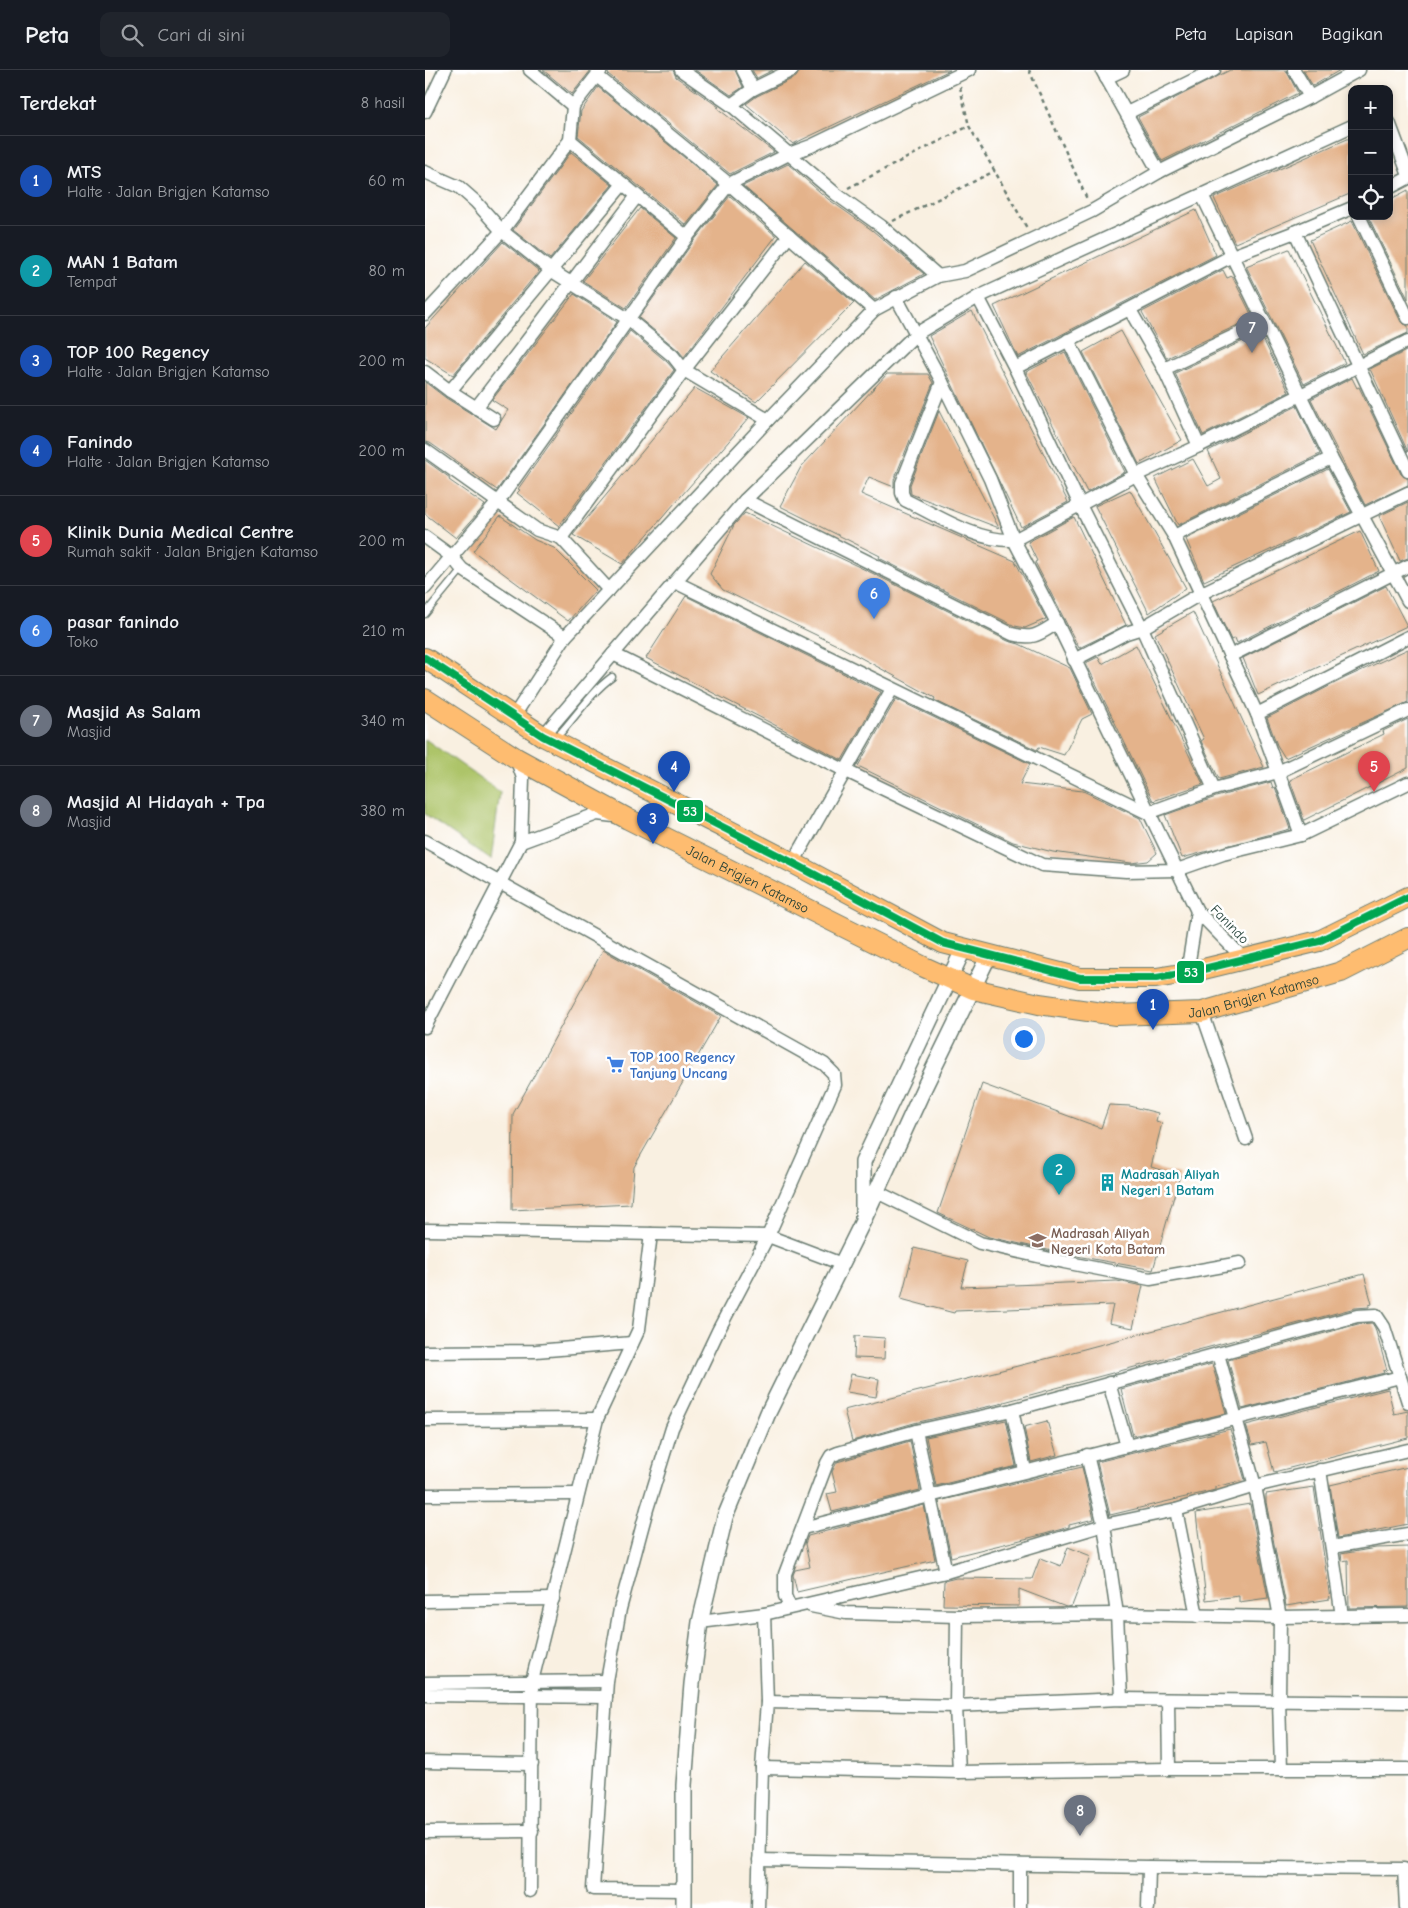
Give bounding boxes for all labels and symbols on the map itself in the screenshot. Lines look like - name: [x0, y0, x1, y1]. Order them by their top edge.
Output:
- pin: 7: [1236, 312, 1268, 353]
- pin: 6: [858, 578, 890, 619]
- pin: 4: [658, 751, 690, 792]
- pin: 5: [1358, 751, 1390, 792]
- line badge: 53: [676, 799, 704, 823]
- pin: 3: [637, 803, 669, 844]
- text: 53: [683, 803, 697, 820]
- street label: Jalan Brigjen Katamso: [684, 842, 812, 917]
- street label: Fanindo: [1207, 901, 1252, 948]
- line badge: 53: [1176, 960, 1205, 984]
- text: 53: [1184, 964, 1198, 981]
- street label: Jalan Brigjen Katamso: [1188, 971, 1321, 1021]
- pin: 1: [1137, 989, 1169, 1030]
- your location: [1011, 1026, 1037, 1052]
- place label: TOP 100 Regency Tanjung Uncang: [630, 1049, 735, 1082]
- supermarket icon: TOP 100 Regency Tanjung Uncang: [606, 1055, 626, 1075]
- pin: 2: [1043, 1154, 1075, 1195]
- place label: Madrasah Aliyah Negeri 1 Batam: [1121, 1166, 1220, 1199]
- building icon: Madrasah Aliyah Negeri 1 Batam: [1097, 1172, 1117, 1192]
- place label: Madrasah Aliyah Negeri Kota Batam: [1051, 1225, 1165, 1258]
- school or university icon: Madrasah Aliyah Negeri Kota Batam: [1027, 1231, 1047, 1251]
- pin: 8: [1064, 1795, 1096, 1836]

